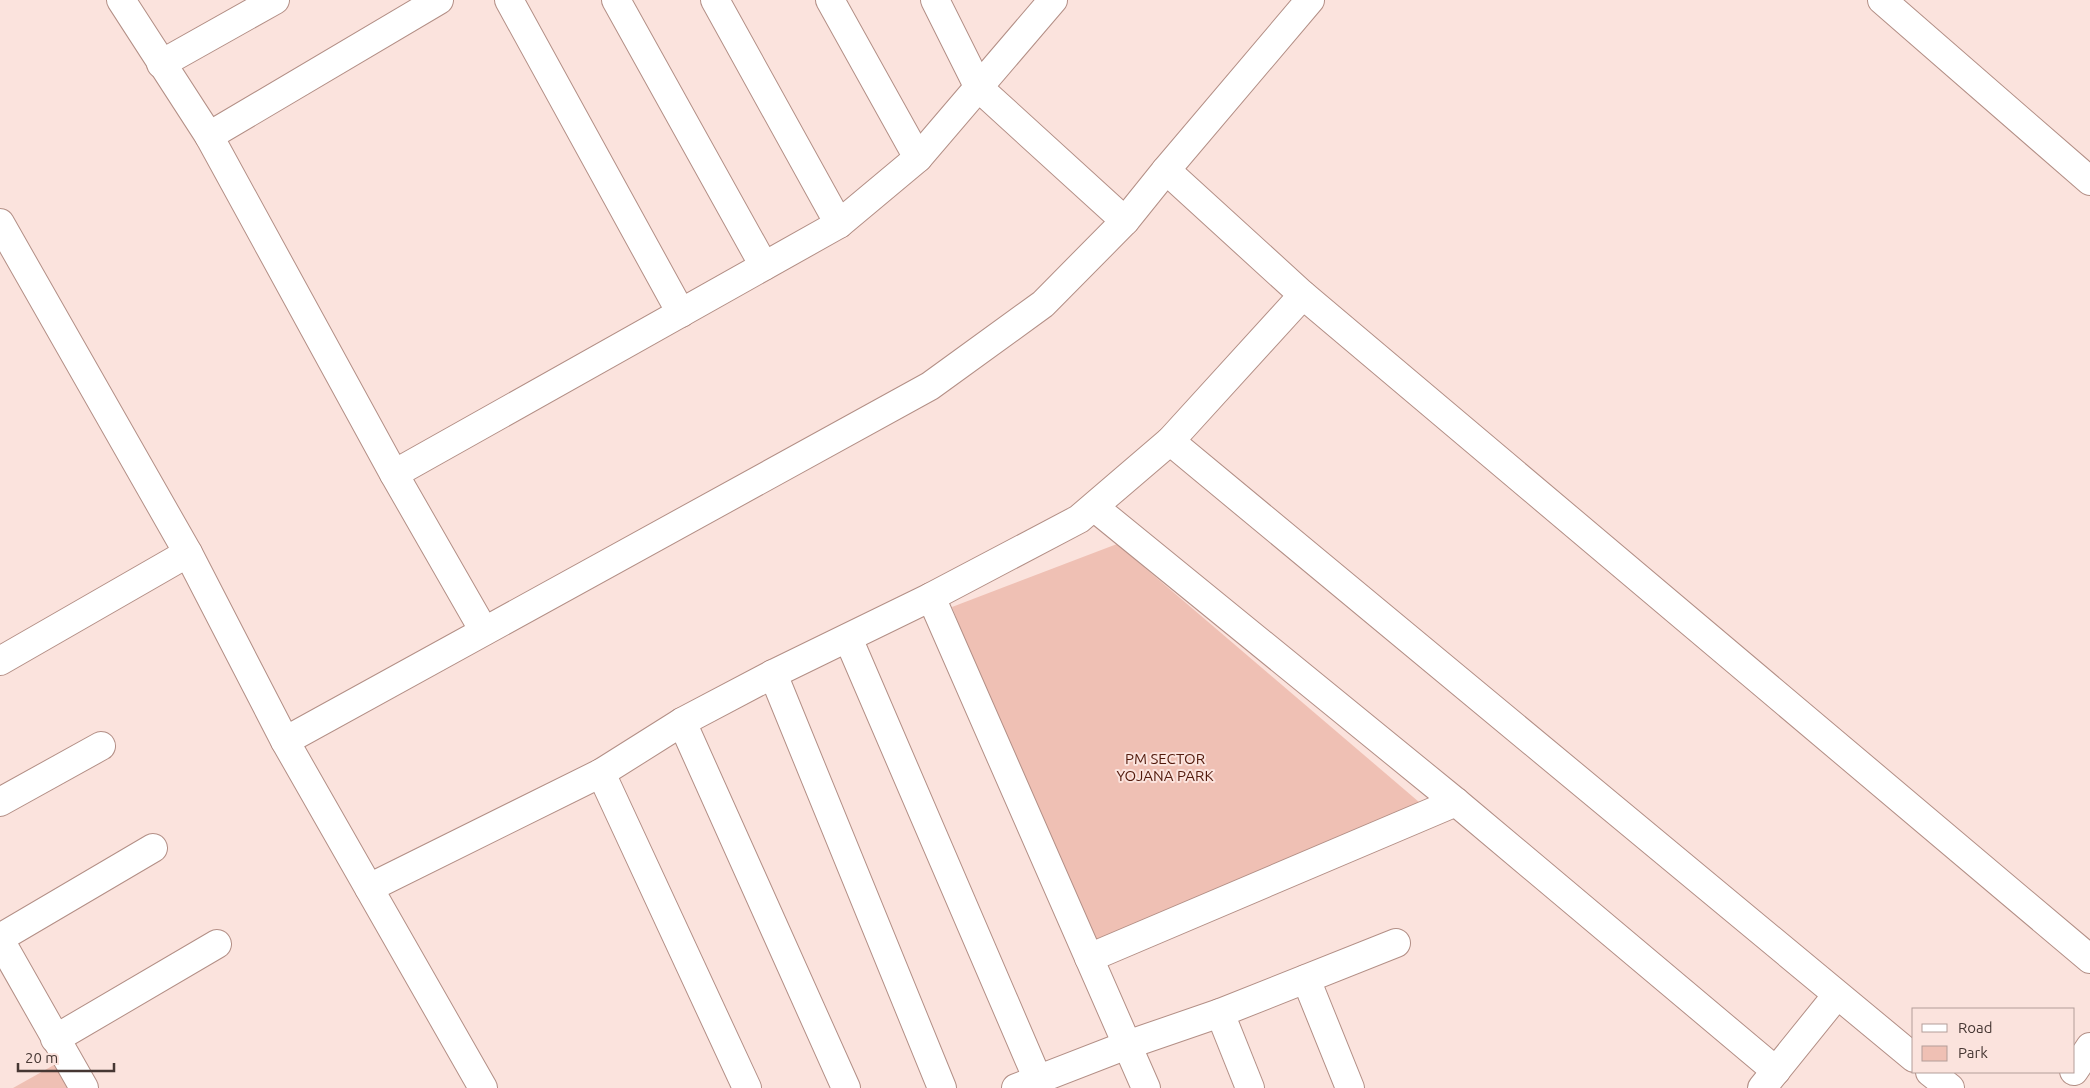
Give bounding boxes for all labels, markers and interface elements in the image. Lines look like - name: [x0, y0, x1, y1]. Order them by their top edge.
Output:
- park label: PM SECTOR YOJANA PARK: [1116, 750, 1214, 784]
- legend: [1912, 1008, 2075, 1073]
- text: Road: [1958, 1019, 1993, 1036]
- scale bar: [18, 1040, 114, 1072]
- text: Park: [1958, 1044, 1988, 1061]
- text: 20 m: [25, 1049, 58, 1066]

